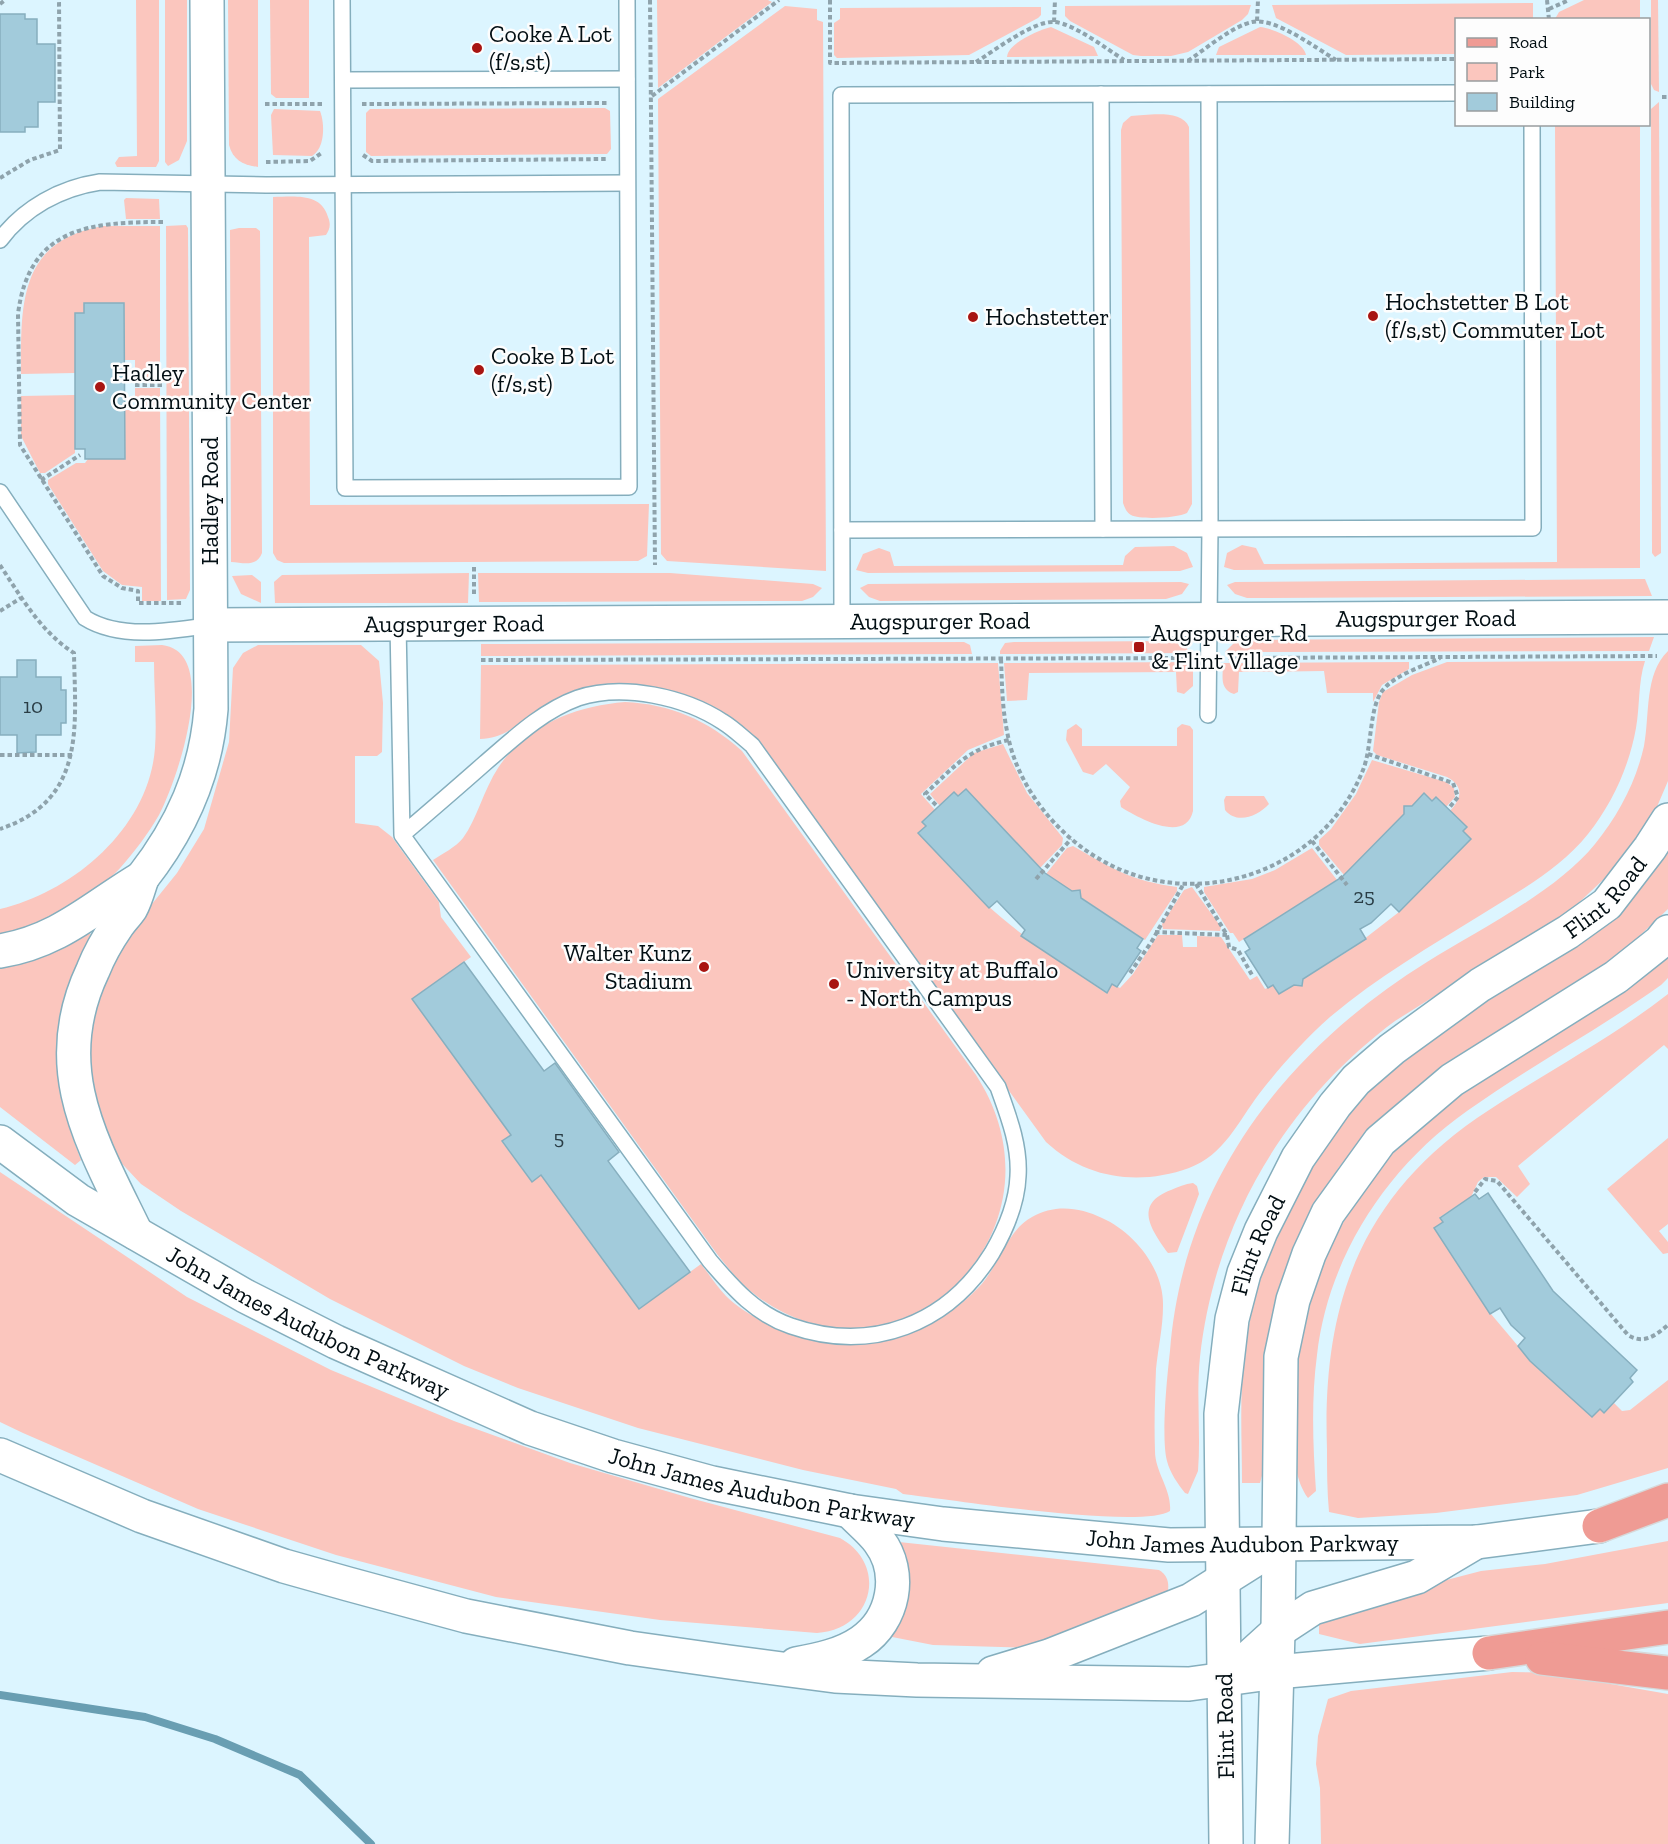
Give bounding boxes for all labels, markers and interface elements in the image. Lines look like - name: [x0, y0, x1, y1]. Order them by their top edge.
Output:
- legend: [1455, 18, 1650, 126]
- place label: Cooke A Lot (f/s,st): [489, 19, 612, 76]
- text: Road: [1509, 31, 1548, 53]
- marker: Cooke A Lot (f/s,st): [470, 41, 484, 55]
- text: Park: [1509, 61, 1545, 83]
- text: Building: [1509, 91, 1575, 113]
- place label: Hochstetter B Lot (f/s,st) Commuter Lot: [1385, 287, 1604, 344]
- place label: Hochstetter: [985, 302, 1109, 331]
- marker: Hochstetter B Lot (f/s,st) Commuter Lot: [1366, 309, 1380, 323]
- marker: Hochstetter: [966, 310, 980, 324]
- place label: Cooke B Lot (f/s,st): [491, 341, 614, 398]
- place label: Hadley Community Center: [112, 358, 312, 415]
- marker: Cooke B Lot (f/s,st): [472, 363, 486, 377]
- marker: Hadley Community Center: [93, 380, 107, 394]
- street label: Hadley Road: [195, 437, 224, 565]
- street label: Augspurger Road: [1336, 603, 1516, 633]
- street label: Augspurger Road: [850, 606, 1030, 635]
- street label: Augspurger Road: [364, 608, 544, 638]
- place label: Augspurger Rd & Flint Village: [1151, 618, 1307, 675]
- marker: Augspurger Rd & Flint Village: [1132, 640, 1146, 654]
- house number: 10: [23, 693, 43, 718]
- street label: Flint Road: [1558, 850, 1652, 944]
- house number: 25: [1353, 883, 1375, 908]
- place label: Walter Kunz Stadium: [564, 938, 692, 995]
- place label: University at Buffalo - North Campus: [846, 955, 1058, 1012]
- marker: Walter Kunz Stadium: [697, 960, 711, 974]
- marker: University at Buffalo - North Campus: [827, 977, 841, 991]
- house number: 5: [554, 1125, 564, 1150]
- street label: Flint Road: [1224, 1190, 1291, 1298]
- street label: John James Audubon Parkway: [161, 1239, 455, 1405]
- street label: John James Audubon Parkway: [605, 1440, 918, 1534]
- street label: John James Audubon Parkway: [1085, 1522, 1399, 1559]
- street label: Flint Road: [1209, 1673, 1240, 1779]

